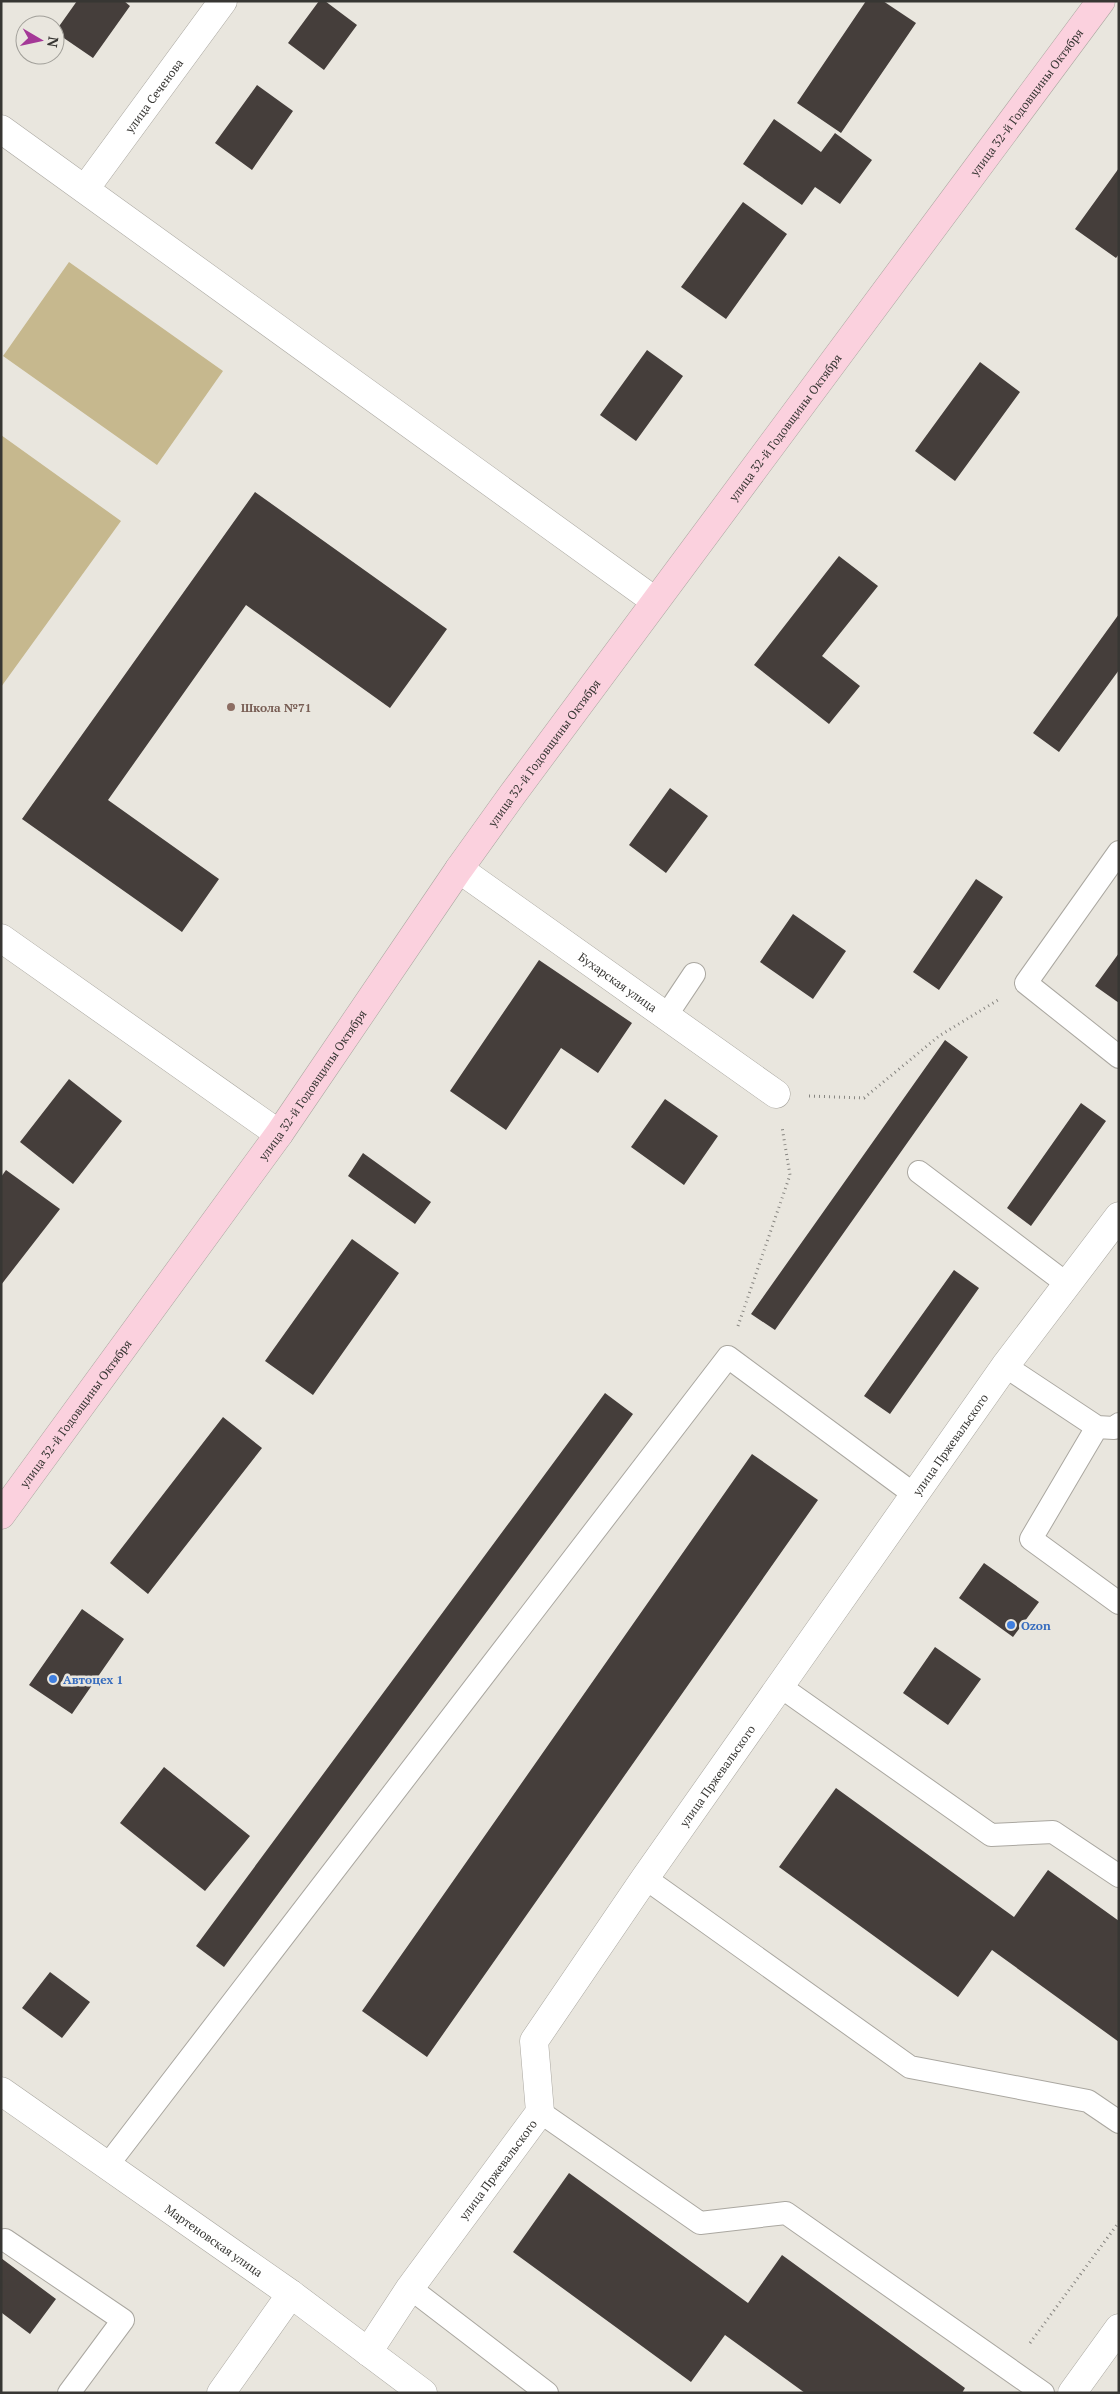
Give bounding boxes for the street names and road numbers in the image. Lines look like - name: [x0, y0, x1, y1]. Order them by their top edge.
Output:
- street label: улица 32-й Годовщины Октября: [966, 25, 1086, 179]
- street label: улица Сеченова: [121, 55, 186, 136]
- street label: улица 32-й Годовщины Октября: [725, 351, 844, 505]
- street label: улица 32-й Годовщины Октября: [484, 676, 603, 830]
- street label: Бухарская улица: [576, 949, 660, 1015]
- street label: улица 32-й Годовщины Октября: [254, 1006, 369, 1164]
- street label: улица 32-й Годовщины Октября: [16, 1336, 134, 1491]
- street label: улица Пржевальского: [908, 1390, 991, 1499]
- street label: улица Пржевальского: [675, 1721, 758, 1830]
- street label: улица Пржевальского: [455, 2116, 540, 2223]
- street label: Мартеновская улица: [162, 2201, 266, 2280]

